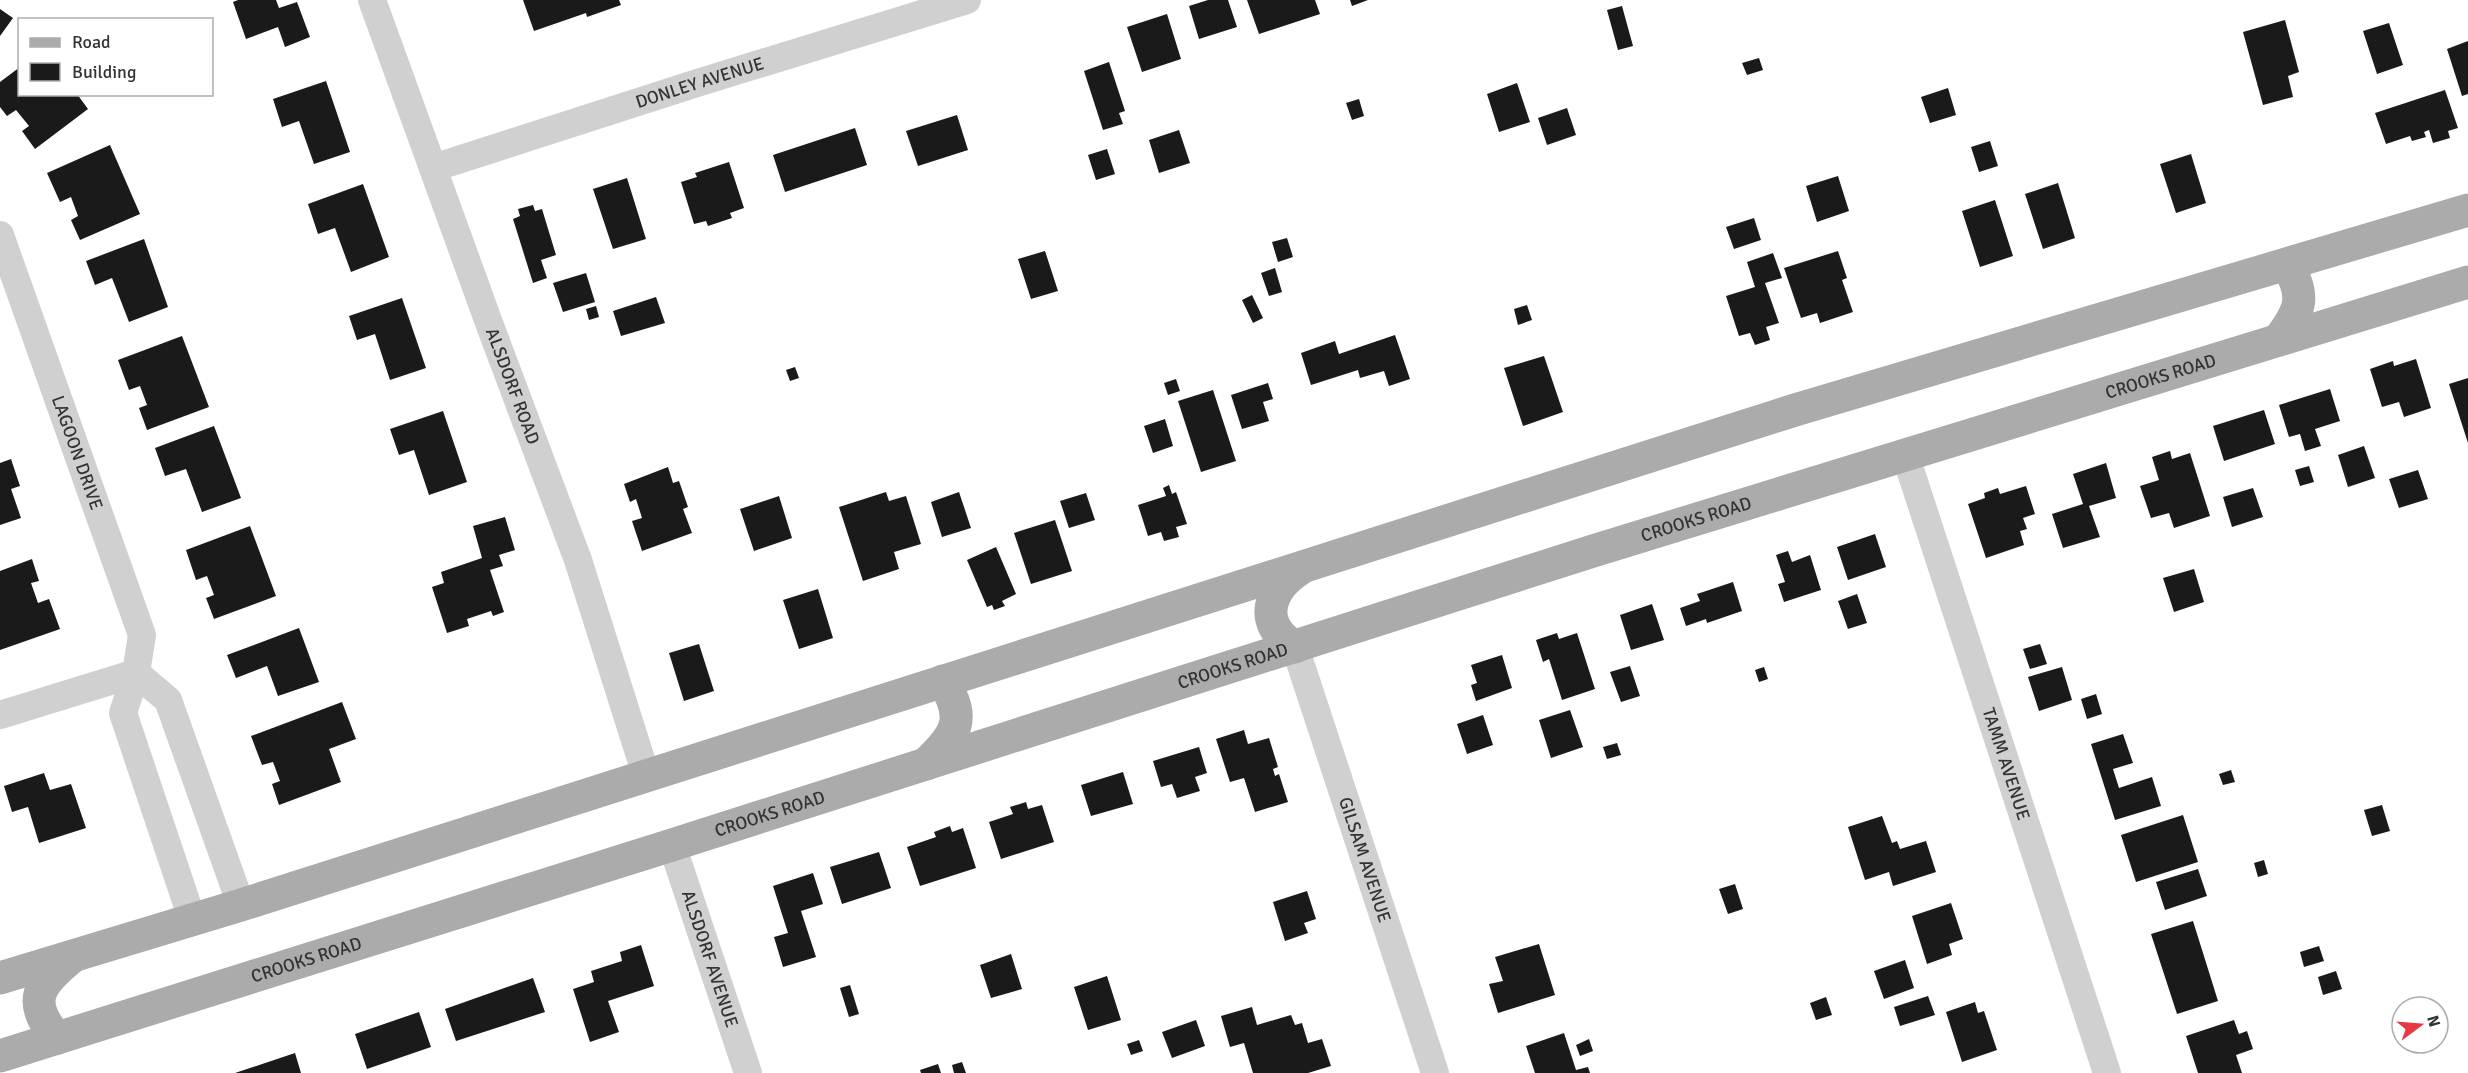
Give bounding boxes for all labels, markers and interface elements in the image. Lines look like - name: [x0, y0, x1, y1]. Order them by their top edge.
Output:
- legend: [18, 18, 213, 96]
- text: Road: [72, 31, 111, 53]
- street label: DONLEY AVENUE: [633, 52, 767, 113]
- text: Building: [72, 61, 136, 83]
- street label: ALSDORF ROAD: [481, 325, 545, 448]
- street label: CROOKS ROAD: [2103, 349, 2219, 404]
- street label: LAGOON DRIVE: [47, 393, 108, 513]
- street label: CROOKS ROAD: [1638, 492, 1754, 547]
- street label: CROOKS ROAD: [1175, 638, 1291, 694]
- street label: TAMM AVENUE: [1978, 705, 2035, 823]
- street label: CROOKS ROAD: [712, 786, 828, 842]
- street label: GILSAM AVENUE: [1334, 794, 1396, 925]
- street label: ALSDORF AVENUE: [677, 887, 743, 1030]
- street label: CROOKS ROAD: [248, 932, 364, 988]
- north arrow: [2390, 995, 2450, 1055]
- text: N: [2422, 1013, 2445, 1029]

